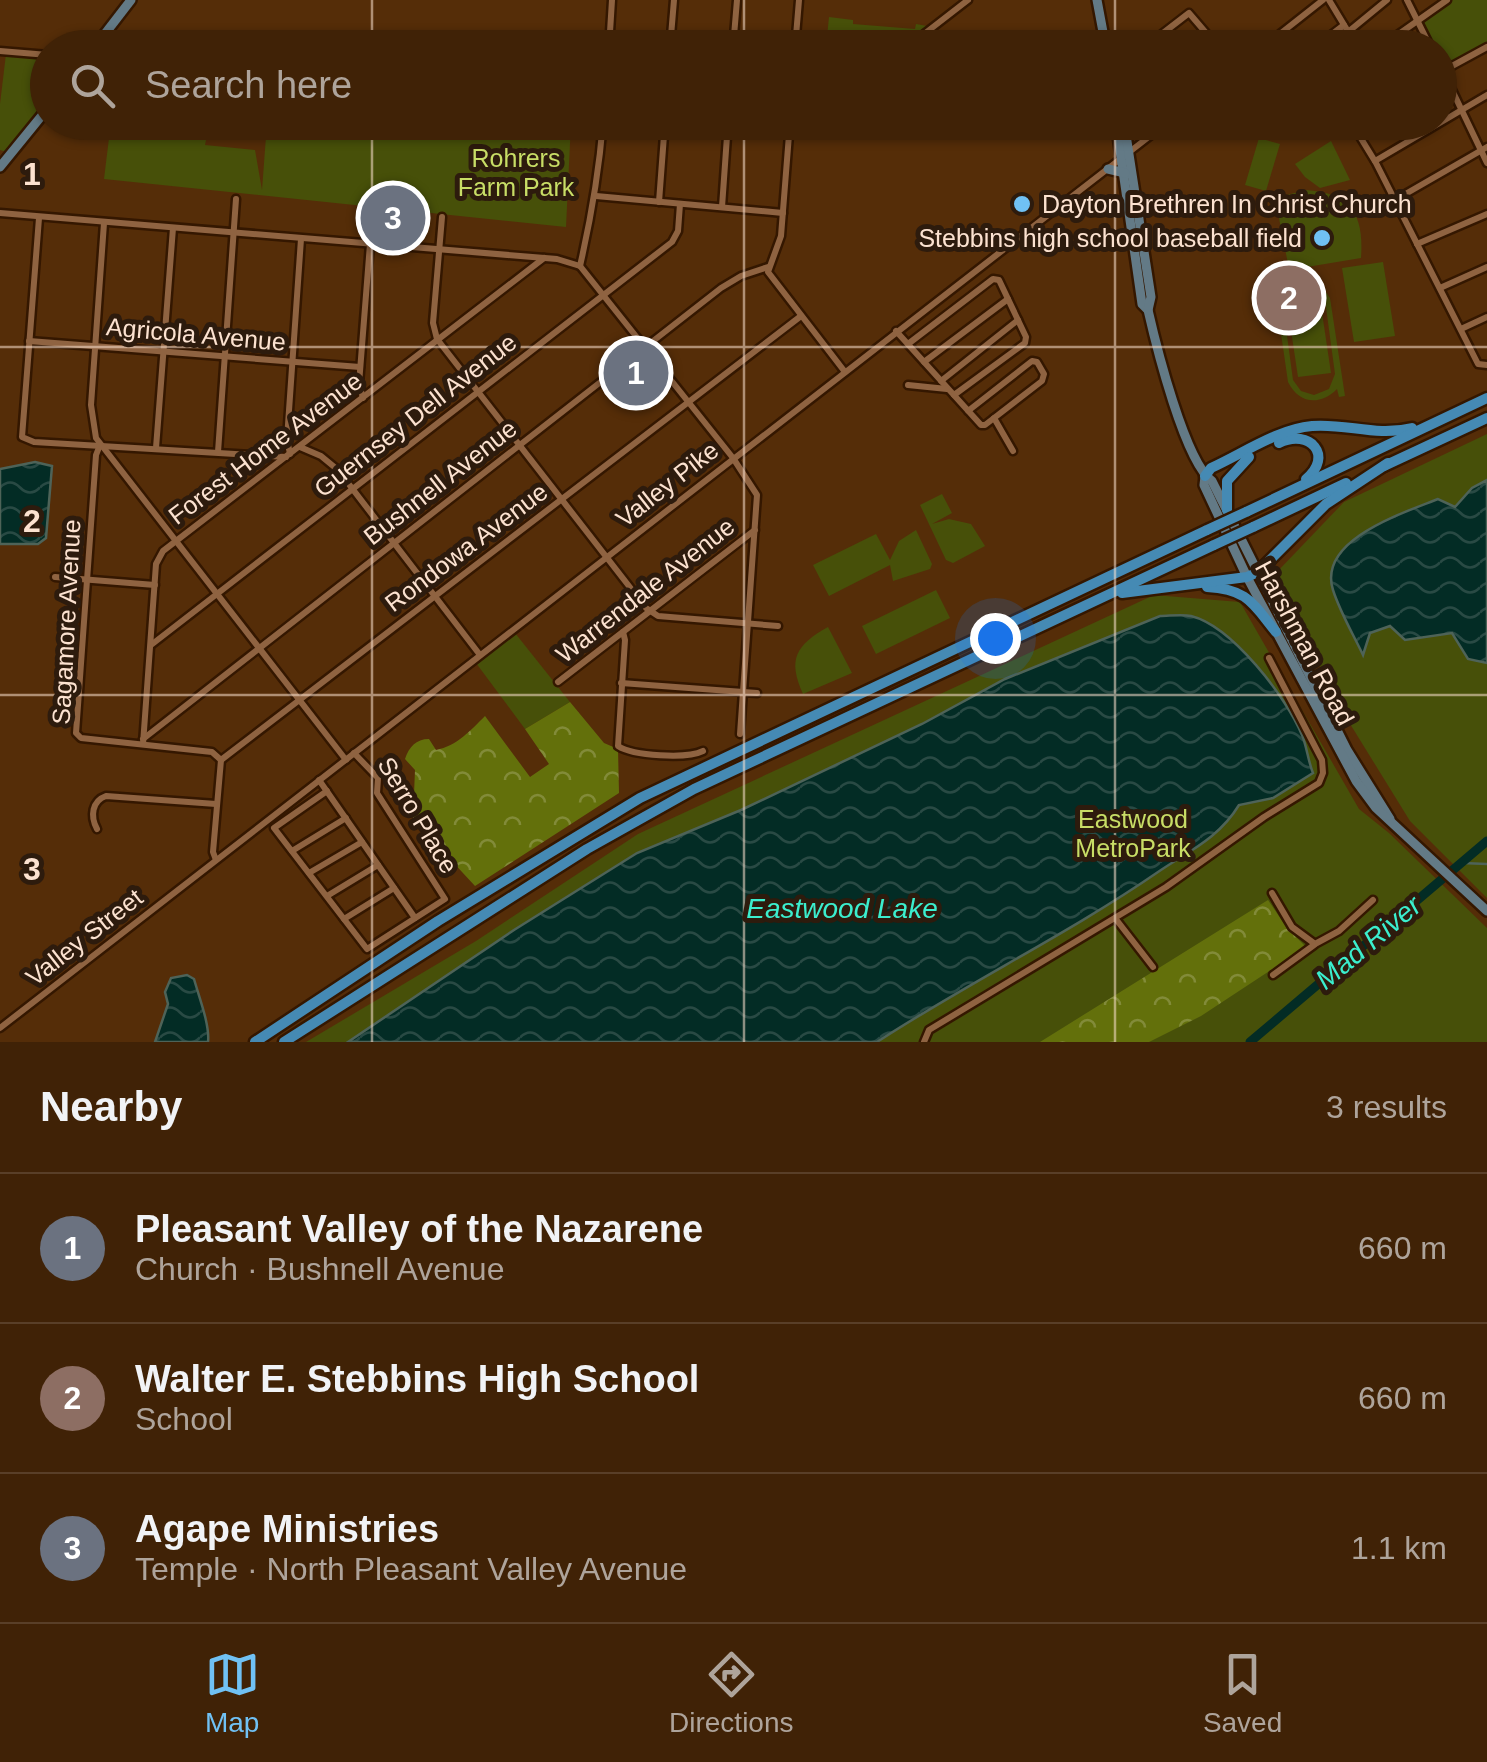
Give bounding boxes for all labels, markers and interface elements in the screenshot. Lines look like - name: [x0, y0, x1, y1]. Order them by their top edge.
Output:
- search box: [30, 30, 1457, 140]
- icon: search: [65, 58, 120, 113]
- text: Search here: [145, 64, 352, 106]
- park label: Rohrers Farm Park: [458, 144, 575, 201]
- text: 1: [23, 156, 41, 192]
- pin: 3: [360, 180, 426, 256]
- place label: Dayton Brethren In Christ Church: [1042, 190, 1412, 218]
- marker: Dayton Brethren In Christ Church: [1011, 193, 1033, 215]
- place label: Stebbins high school baseball field: [918, 224, 1302, 252]
- marker: Stebbins high school baseball field: [1311, 227, 1333, 249]
- pin: 2: [1256, 260, 1322, 336]
- street label: Agricola Avenue: [105, 312, 287, 356]
- street label: Guernsey Dell Avenue: [309, 328, 521, 502]
- pin: 1: [604, 336, 668, 410]
- street label: Forest Home Avenue: [163, 366, 367, 530]
- street label: Bushnell Avenue: [358, 414, 522, 550]
- street label: Valley Pike: [610, 435, 724, 533]
- street label: Rondowa Avenue: [379, 477, 553, 617]
- text: 2: [23, 503, 41, 539]
- street label: Warrendale Avenue: [550, 512, 740, 668]
- street label: Sagamore Avenue: [47, 519, 85, 725]
- street label: Harshman Road: [1250, 556, 1360, 730]
- your location: [970, 613, 1021, 664]
- street label: Serro Place: [372, 752, 464, 878]
- park label: Eastwood MetroPark: [1075, 805, 1191, 862]
- text: 3: [23, 851, 41, 887]
- street label: Valley Street: [20, 883, 148, 991]
- water label: Mad River: [1309, 888, 1428, 995]
- water label: Eastwood Lake: [746, 893, 938, 924]
- text: Nearby: [40, 1083, 182, 1130]
- text: 3 results: [1326, 1089, 1447, 1125]
- text: Pleasant Valley of the Nazarene: [135, 1208, 703, 1250]
- text: 1: [64, 1230, 81, 1266]
- text: 660 m: [1358, 1230, 1447, 1266]
- text: Church · Bushnell Avenue: [135, 1251, 504, 1287]
- text: Walter E. Stebbins High School: [135, 1358, 699, 1400]
- text: 2: [64, 1380, 81, 1416]
- text: 660 m: [1358, 1380, 1447, 1416]
- text: School: [135, 1401, 233, 1437]
- text: Agape Ministries: [135, 1508, 439, 1550]
- text: 3: [64, 1530, 81, 1566]
- text: 1.1 km: [1351, 1530, 1447, 1566]
- text: Temple · North Pleasant Valley Avenue: [135, 1551, 687, 1587]
- tab: Map: [205, 1647, 260, 1739]
- tab: Directions: [669, 1647, 794, 1739]
- tab: Saved: [1203, 1647, 1282, 1739]

